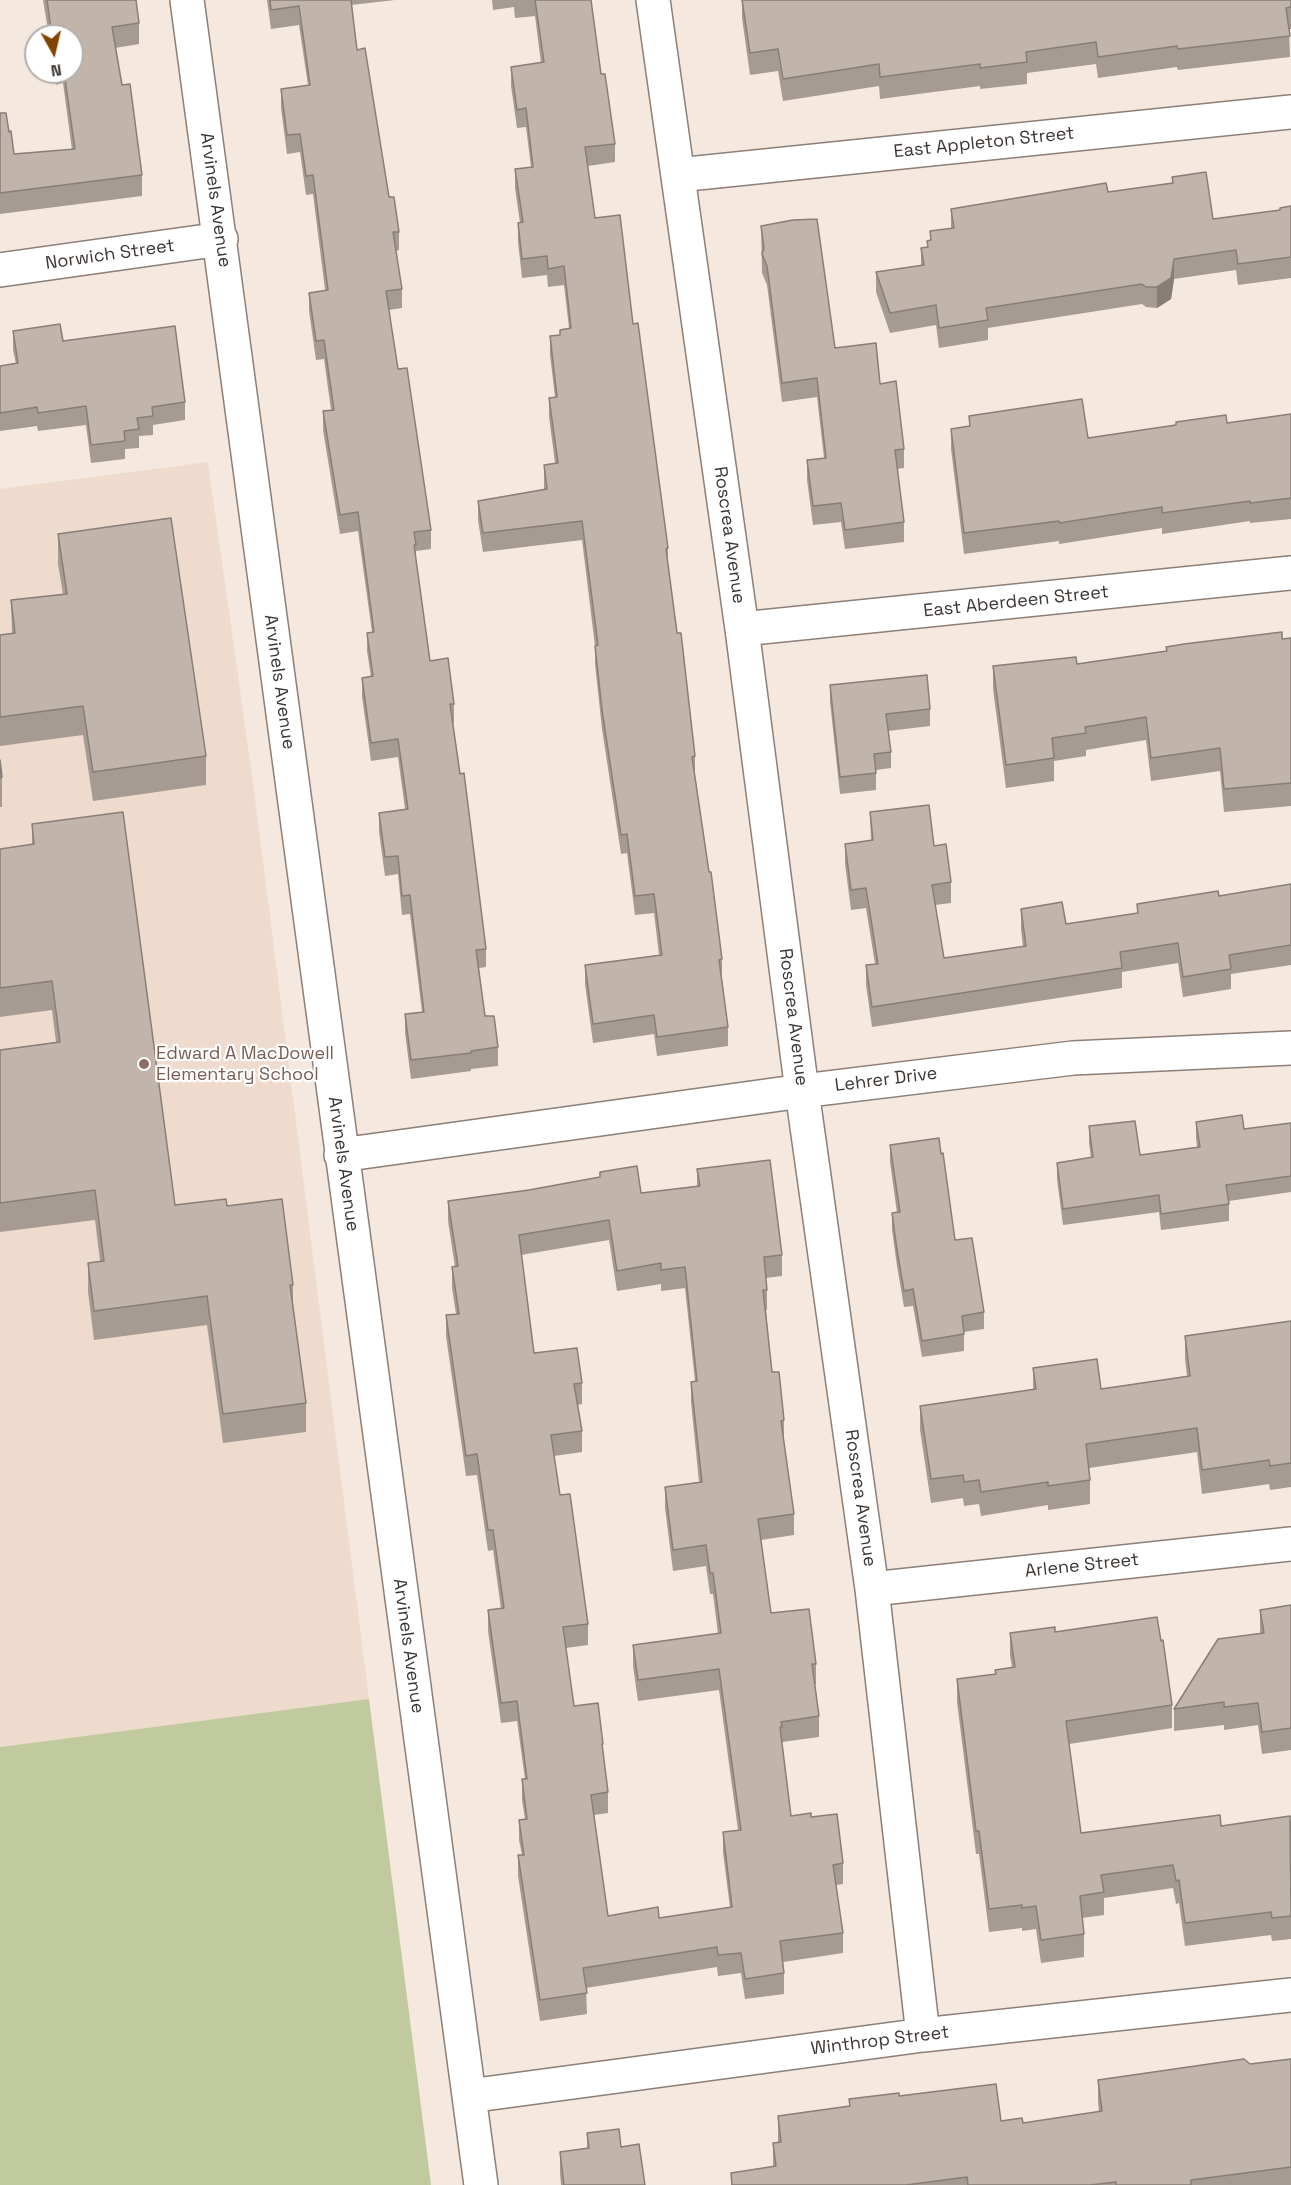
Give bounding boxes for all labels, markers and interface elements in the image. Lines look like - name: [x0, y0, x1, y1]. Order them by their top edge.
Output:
- north arrow: [24, 24, 84, 84]
- text: N: [50, 59, 63, 81]
- street label: East Appleton Street: [893, 123, 1075, 163]
- street label: Arvinels Avenue: [195, 131, 235, 269]
- street label: Norwich Street: [44, 235, 176, 275]
- street label: Roscrea Avenue: [709, 465, 749, 605]
- street label: East Aberdeen Street: [922, 582, 1110, 622]
- street label: Arvinels Avenue: [259, 613, 299, 751]
- street label: Roscrea Avenue: [774, 947, 812, 1087]
- place label: Edward A MacDowell Elementary School: [156, 1043, 334, 1086]
- marker: Edward A MacDowell Elementary School: [137, 1057, 151, 1071]
- street label: Lehrer Drive: [834, 1063, 938, 1097]
- street label: Arvinels Avenue: [323, 1095, 363, 1233]
- street label: Roscrea Avenue: [840, 1428, 880, 1568]
- street label: Arlene Street: [1024, 1549, 1140, 1583]
- street label: Arvinels Avenue: [388, 1577, 428, 1715]
- street label: Winthrop Street: [810, 2022, 950, 2060]

